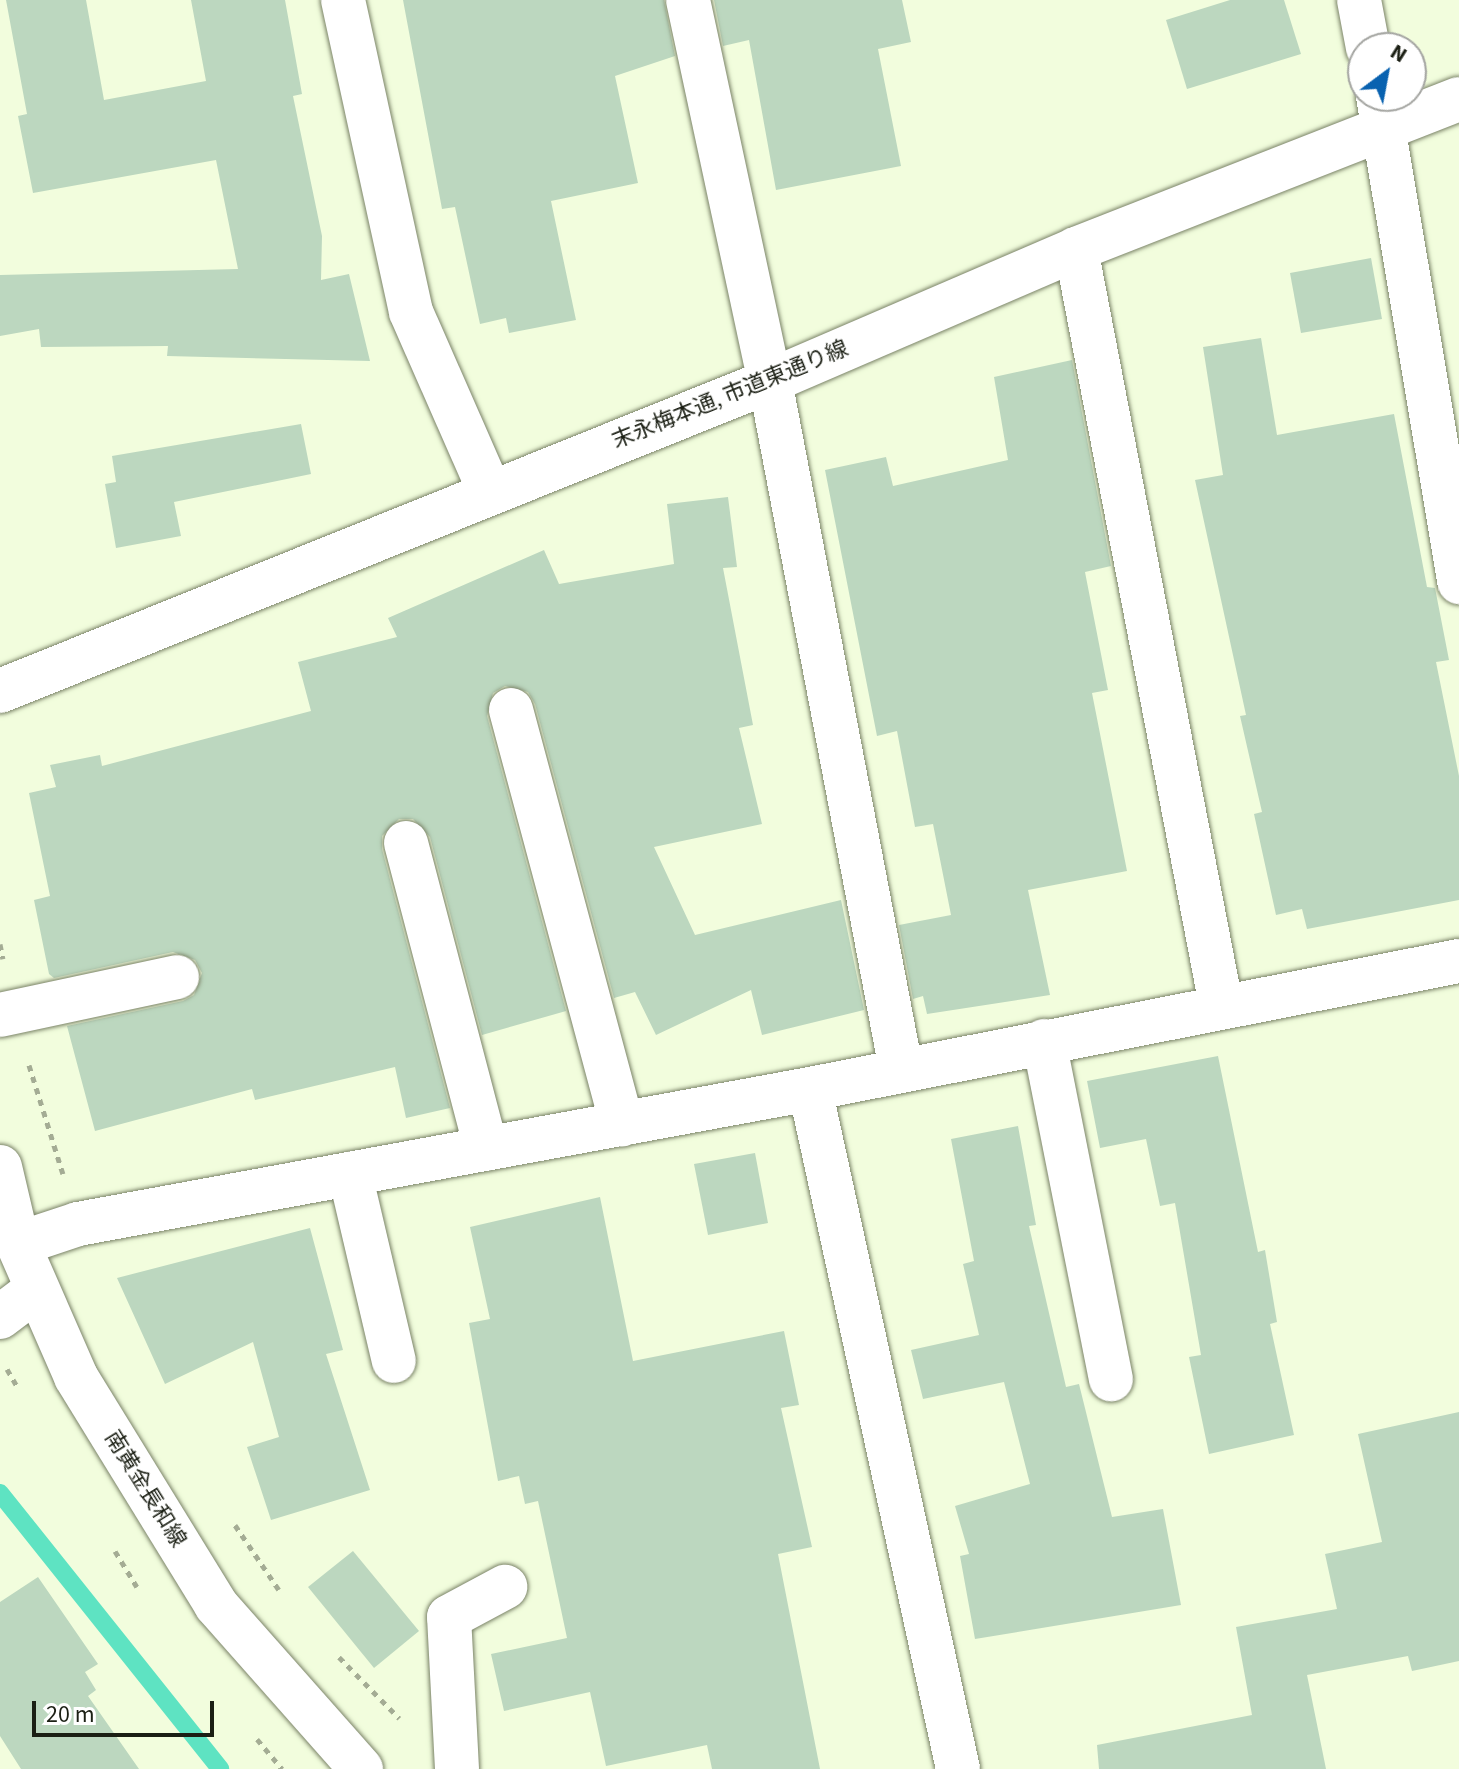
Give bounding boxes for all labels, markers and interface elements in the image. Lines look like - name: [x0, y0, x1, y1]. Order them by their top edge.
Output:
- north arrow: [1347, 32, 1427, 112]
- text: N: [1384, 36, 1413, 71]
- street label: 末永梅本通, 市道東通り線: [608, 336, 852, 454]
- street label: 南黄金長和線: [99, 1426, 191, 1552]
- scale bar: [36, 1685, 218, 1735]
- text: 20 m: [46, 1697, 95, 1732]

